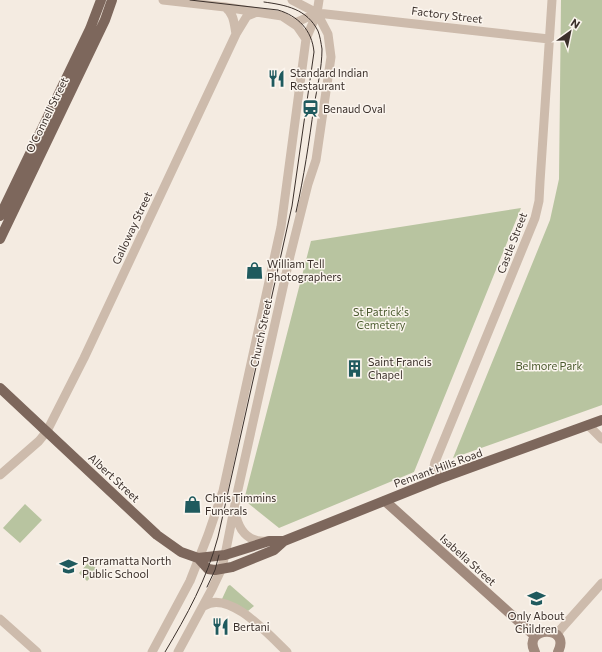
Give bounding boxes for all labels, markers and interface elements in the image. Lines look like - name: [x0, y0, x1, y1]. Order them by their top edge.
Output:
- street label: Factory Street: [411, 4, 484, 25]
- north arrow: [550, 12, 590, 52]
- text: N: [569, 15, 583, 31]
- place label: Standard Indian Restaurant: [290, 66, 368, 92]
- restaurant icon: Standard Indian Restaurant: [267, 69, 287, 89]
- street label: O'Connell Street: [23, 74, 71, 155]
- station icon: Benaud Oval: [300, 99, 320, 119]
- place label: Benaud Oval: [323, 102, 386, 115]
- street label: Galloway Street: [109, 189, 154, 266]
- street label: Castle Street: [494, 210, 529, 275]
- place label: William Tell Photographers: [267, 257, 342, 283]
- shop icon: William Tell Photographers: [244, 260, 264, 280]
- street label: Church Street: [247, 297, 274, 368]
- park label: St Patrick's Cemetery: [353, 305, 409, 331]
- place label: Saint Francis Chapel: [368, 355, 432, 381]
- building icon: Saint Francis Chapel: [345, 358, 365, 378]
- park label: Belmore Park: [516, 359, 583, 372]
- street label: Pennant Hills Road: [392, 445, 484, 490]
- street label: Albert Street: [86, 451, 143, 505]
- place label: Chris Timmins Funerals: [205, 491, 276, 517]
- shop icon: Chris Timmins Funerals: [182, 494, 202, 514]
- street label: Isabella Street: [438, 531, 499, 588]
- place label: Parramatta North Public School: [82, 554, 171, 580]
- school or university icon: Parramatta North Public School: [59, 557, 79, 577]
- school or university icon: Only About Children: [526, 588, 546, 608]
- place label: Only About Children: [507, 609, 565, 635]
- restaurant icon: Bertani: [210, 617, 230, 637]
- place label: Bertani: [233, 620, 270, 633]

